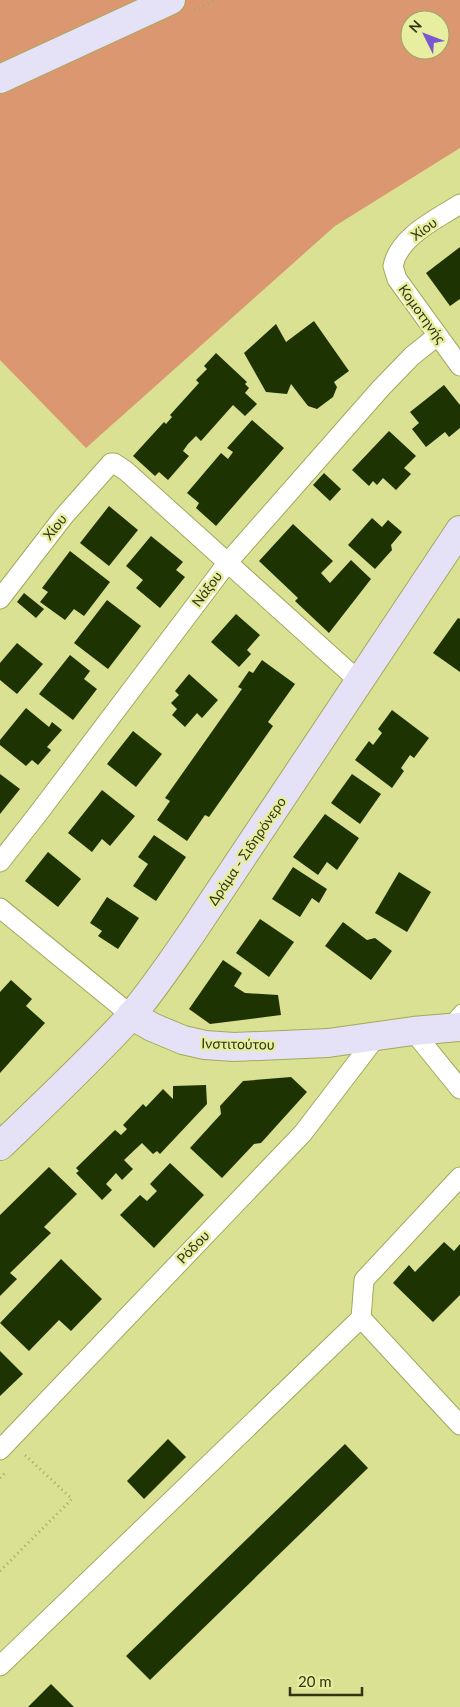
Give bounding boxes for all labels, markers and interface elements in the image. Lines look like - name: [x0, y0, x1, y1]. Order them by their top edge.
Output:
- north arrow: [400, 10, 450, 60]
- text: N: [405, 16, 425, 36]
- street label: Χίου: [407, 213, 440, 244]
- street label: Κομοτηνής: [395, 281, 450, 347]
- street label: Χίου: [39, 510, 70, 543]
- street label: Νάξου: [188, 568, 225, 610]
- street label: Δράμα - Σιδηρόνερο: [204, 793, 289, 908]
- street label: Ινστιτούτου: [201, 1034, 275, 1053]
- street label: Ρόδου: [173, 1227, 212, 1267]
- scale bar: [290, 1664, 362, 1696]
- text: 20 m: [298, 1672, 332, 1690]

